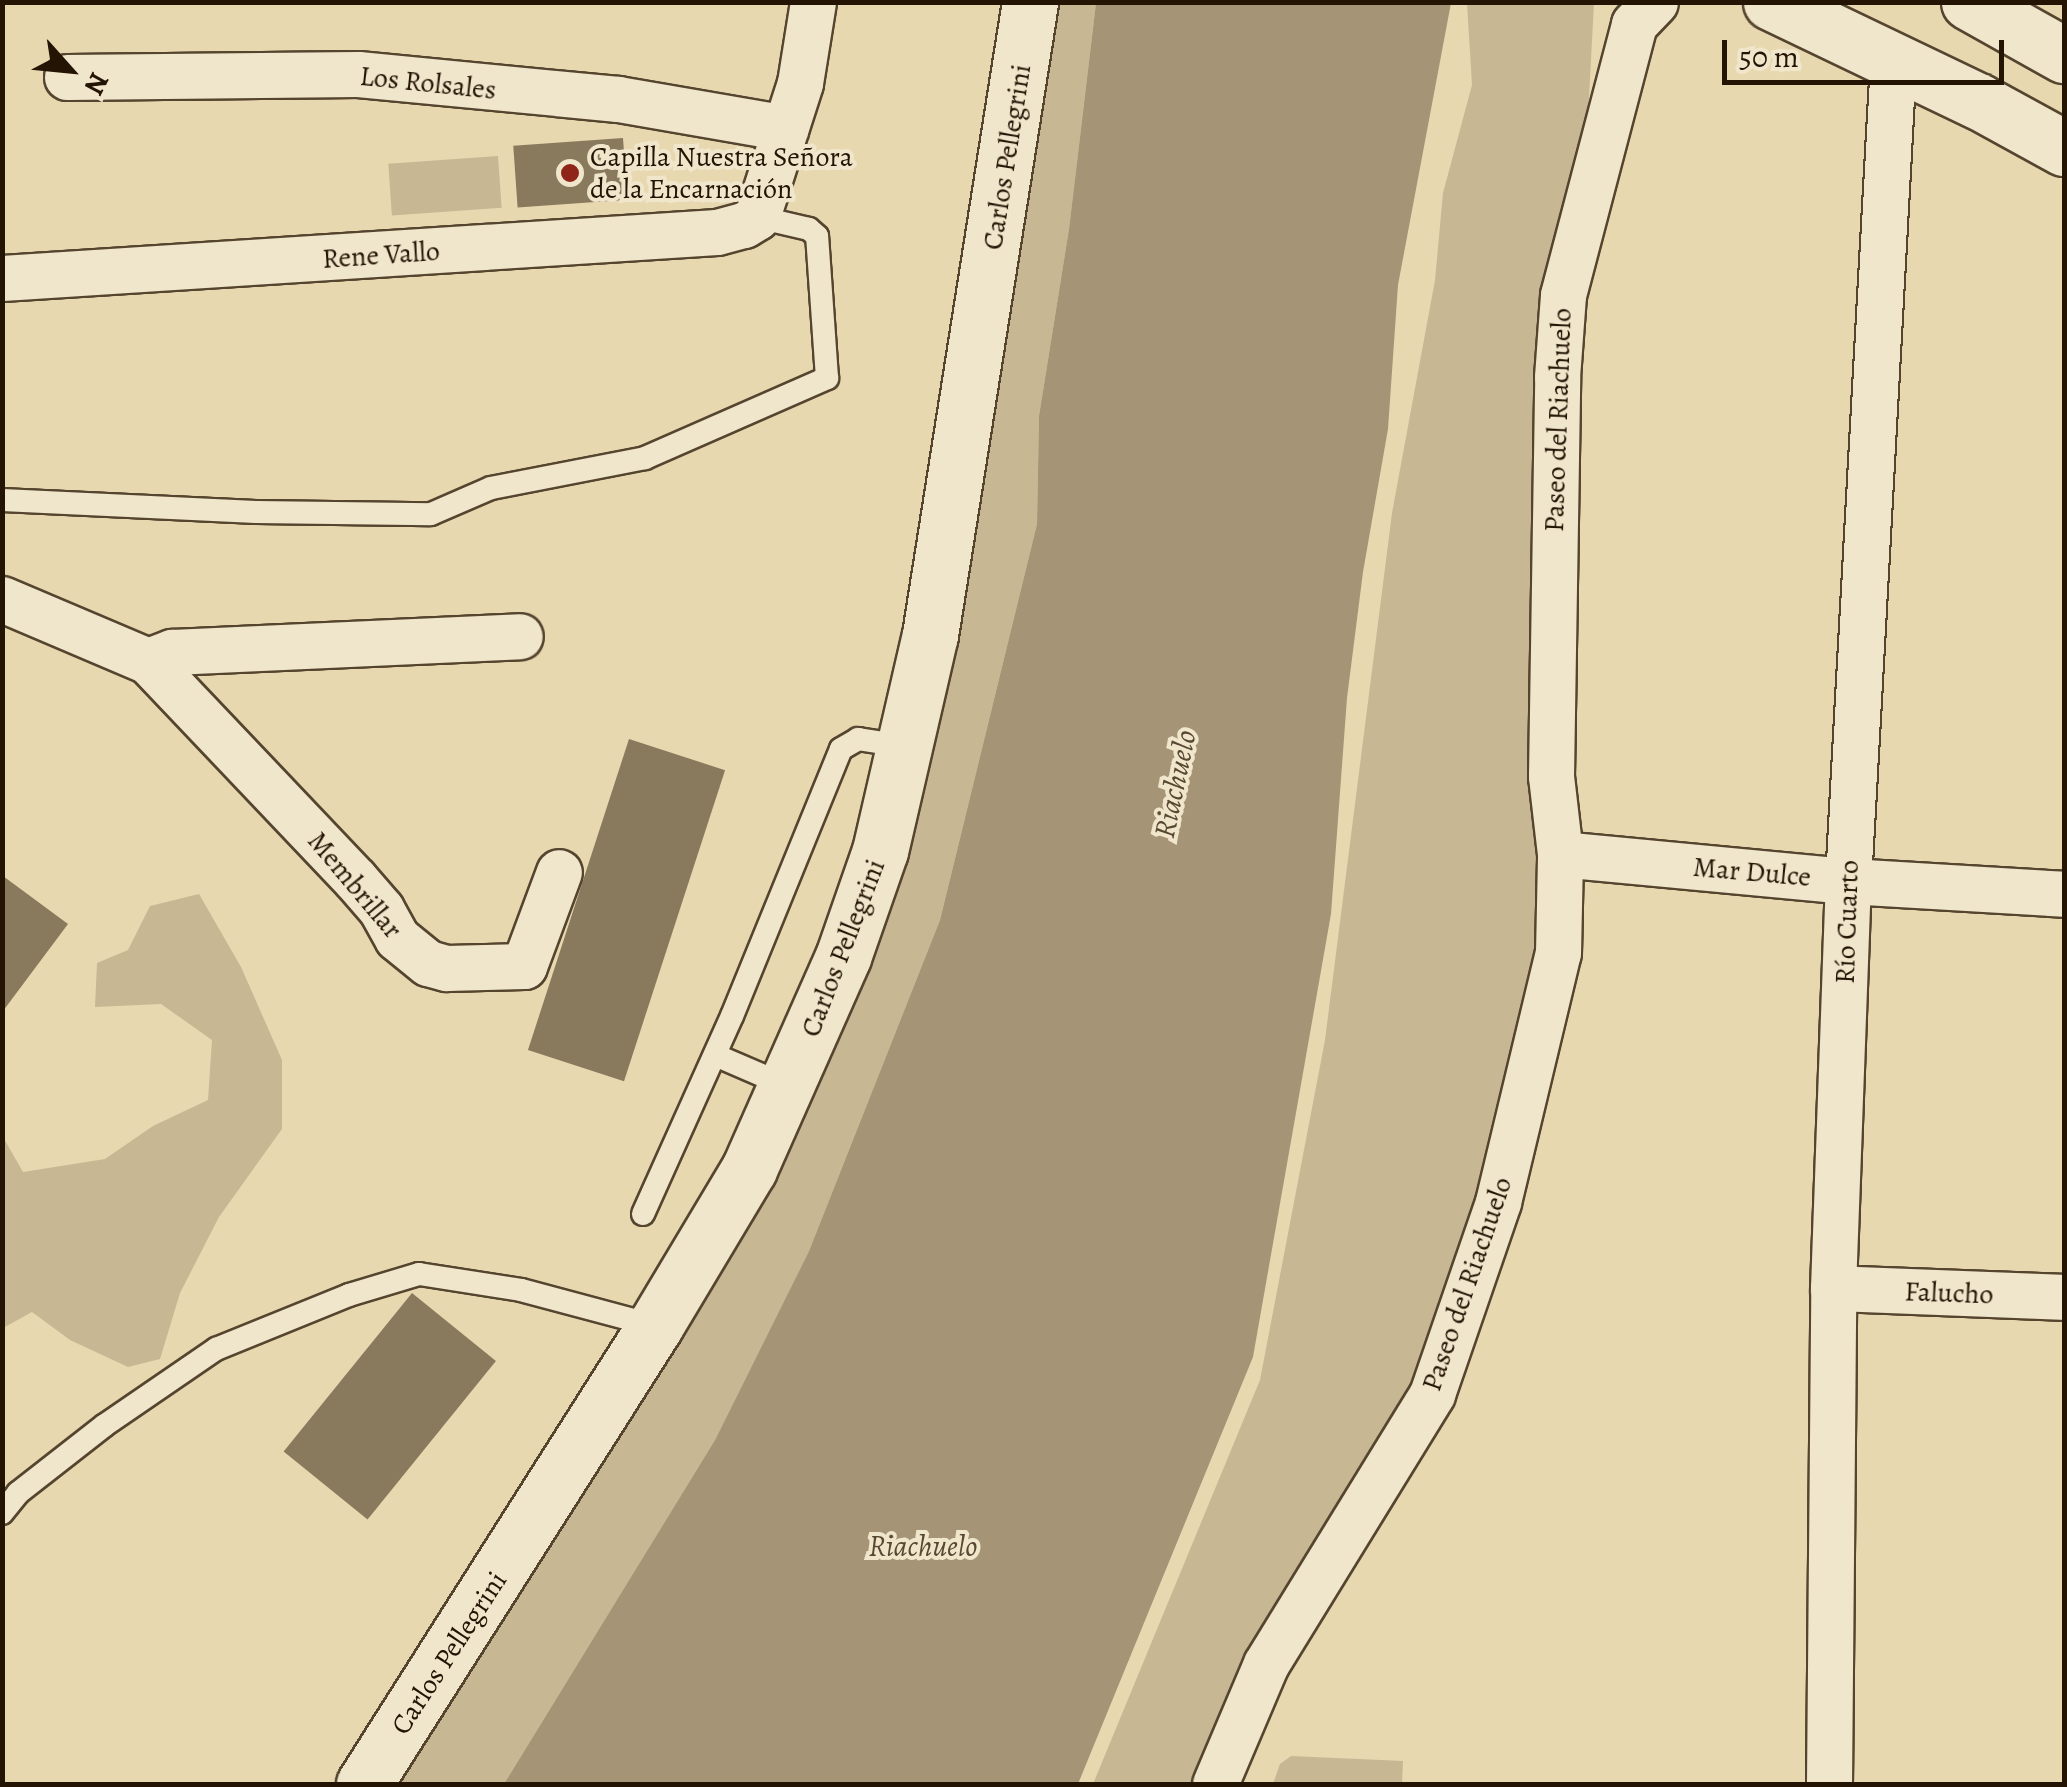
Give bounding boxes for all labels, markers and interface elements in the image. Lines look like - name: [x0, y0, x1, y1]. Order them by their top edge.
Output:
- north arrow: [20, 20, 120, 120]
- scale bar: [1727, 20, 2010, 82]
- text: 50 m: [1739, 37, 1799, 77]
- street label: Los Rolsales: [358, 59, 498, 107]
- street label: Carlos Pellegrini: [976, 62, 1038, 252]
- text: N: [75, 66, 118, 101]
- place label: Capilla Nuestra Señora de la Encarnación: [590, 140, 853, 206]
- marker: Capilla Nuestra Señora de la Encarnación: [559, 162, 581, 184]
- street label: Rene Vallo: [321, 234, 441, 276]
- street label: Paseo del Riachuelo: [1537, 307, 1579, 533]
- water label: Riachuelo: [1146, 727, 1204, 841]
- street label: Membrillar: [301, 825, 409, 945]
- street label: Mar Dulce: [1692, 850, 1812, 894]
- street label: Carlos Pellegrini: [794, 855, 892, 1041]
- street label: Río Cuarto: [1828, 860, 1866, 984]
- street label: Paseo del Riachuelo: [1415, 1173, 1519, 1395]
- street label: Falucho: [1904, 1275, 1994, 1311]
- water label: Riachuelo: [868, 1528, 978, 1564]
- street label: Carlos Pellegrini: [384, 1565, 514, 1741]

